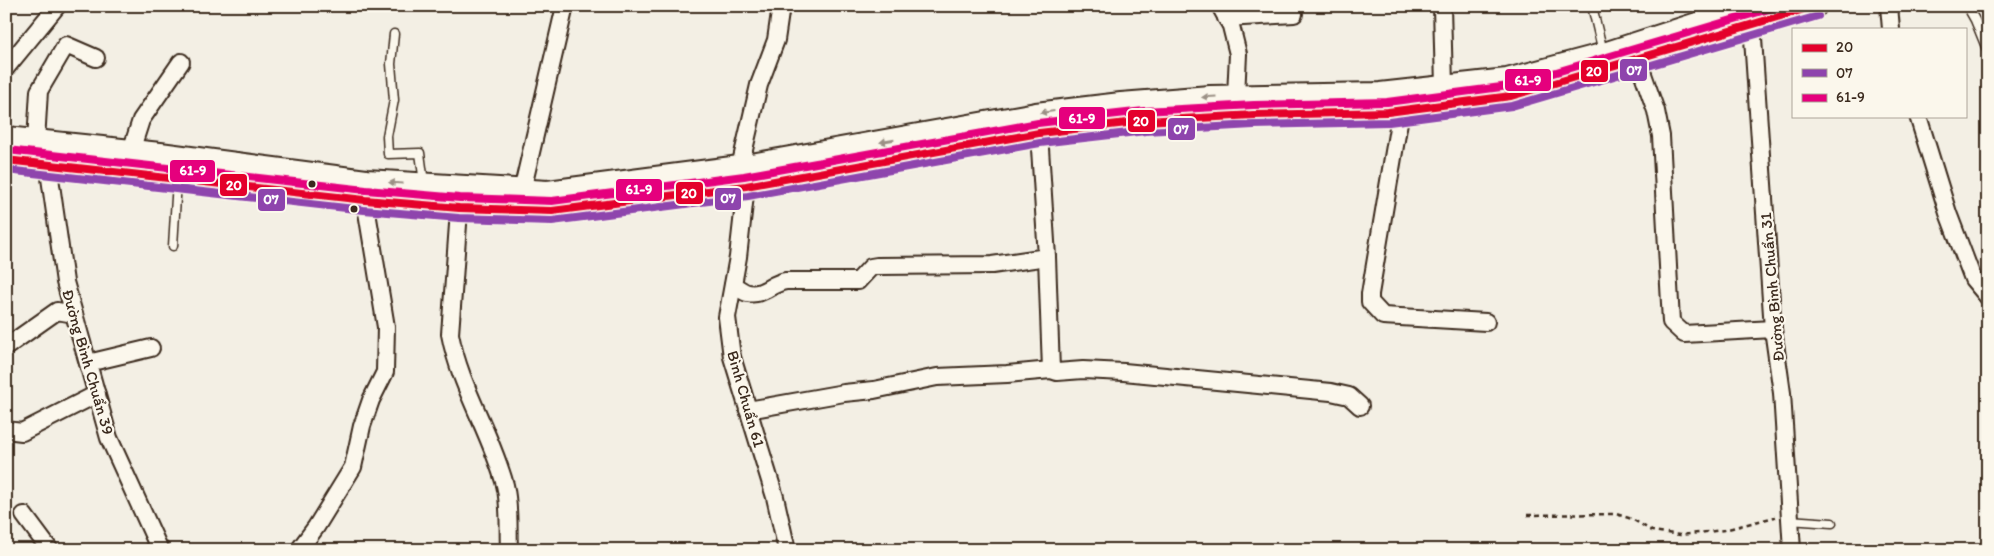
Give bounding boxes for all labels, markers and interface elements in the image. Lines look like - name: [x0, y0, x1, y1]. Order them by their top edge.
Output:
- legend: [1792, 28, 1966, 118]
- text: 20: [1836, 38, 1853, 56]
- line badge: 07: [1619, 58, 1648, 82]
- line badge: 20: [1580, 59, 1609, 83]
- text: 07: [1626, 62, 1642, 79]
- text: 20: [1586, 63, 1602, 80]
- text: 07: [1836, 64, 1853, 82]
- line badge: 61-9: [1504, 68, 1552, 92]
- text: 61-9: [1515, 72, 1541, 89]
- text: 61-9: [1836, 88, 1865, 106]
- one-way arrow: [1200, 93, 1216, 101]
- line badge: 61-9: [1058, 106, 1106, 130]
- one-way arrow: [1039, 108, 1055, 116]
- line badge: 20: [1127, 109, 1156, 133]
- text: 61-9: [1069, 110, 1095, 127]
- text: 20: [1133, 113, 1149, 130]
- line badge: 07: [1167, 117, 1196, 141]
- text: 07: [1173, 121, 1189, 138]
- one-way arrow: [879, 137, 895, 145]
- line badge: 61-9: [169, 159, 216, 183]
- text: 61-9: [180, 162, 206, 179]
- line badge: 20: [219, 173, 248, 197]
- text: 20: [226, 177, 242, 194]
- line badge: 61-9: [615, 178, 663, 202]
- unlabelled marker: [307, 179, 317, 189]
- one-way arrow: [388, 179, 404, 187]
- text: 61-9: [626, 181, 652, 198]
- line badge: 20: [675, 181, 704, 205]
- text: 20: [681, 185, 697, 202]
- line badge: 07: [714, 187, 742, 211]
- line badge: 07: [257, 188, 286, 212]
- text: 07: [720, 190, 736, 207]
- text: 07: [263, 191, 279, 208]
- unlabelled marker: [349, 204, 359, 214]
- street label: Đường Bình Chuẩn 31: [1756, 211, 1788, 362]
- street label: Đường Bình Chuẩn 39: [58, 287, 118, 437]
- street label: Bình Chuẩn 61: [723, 348, 769, 450]

